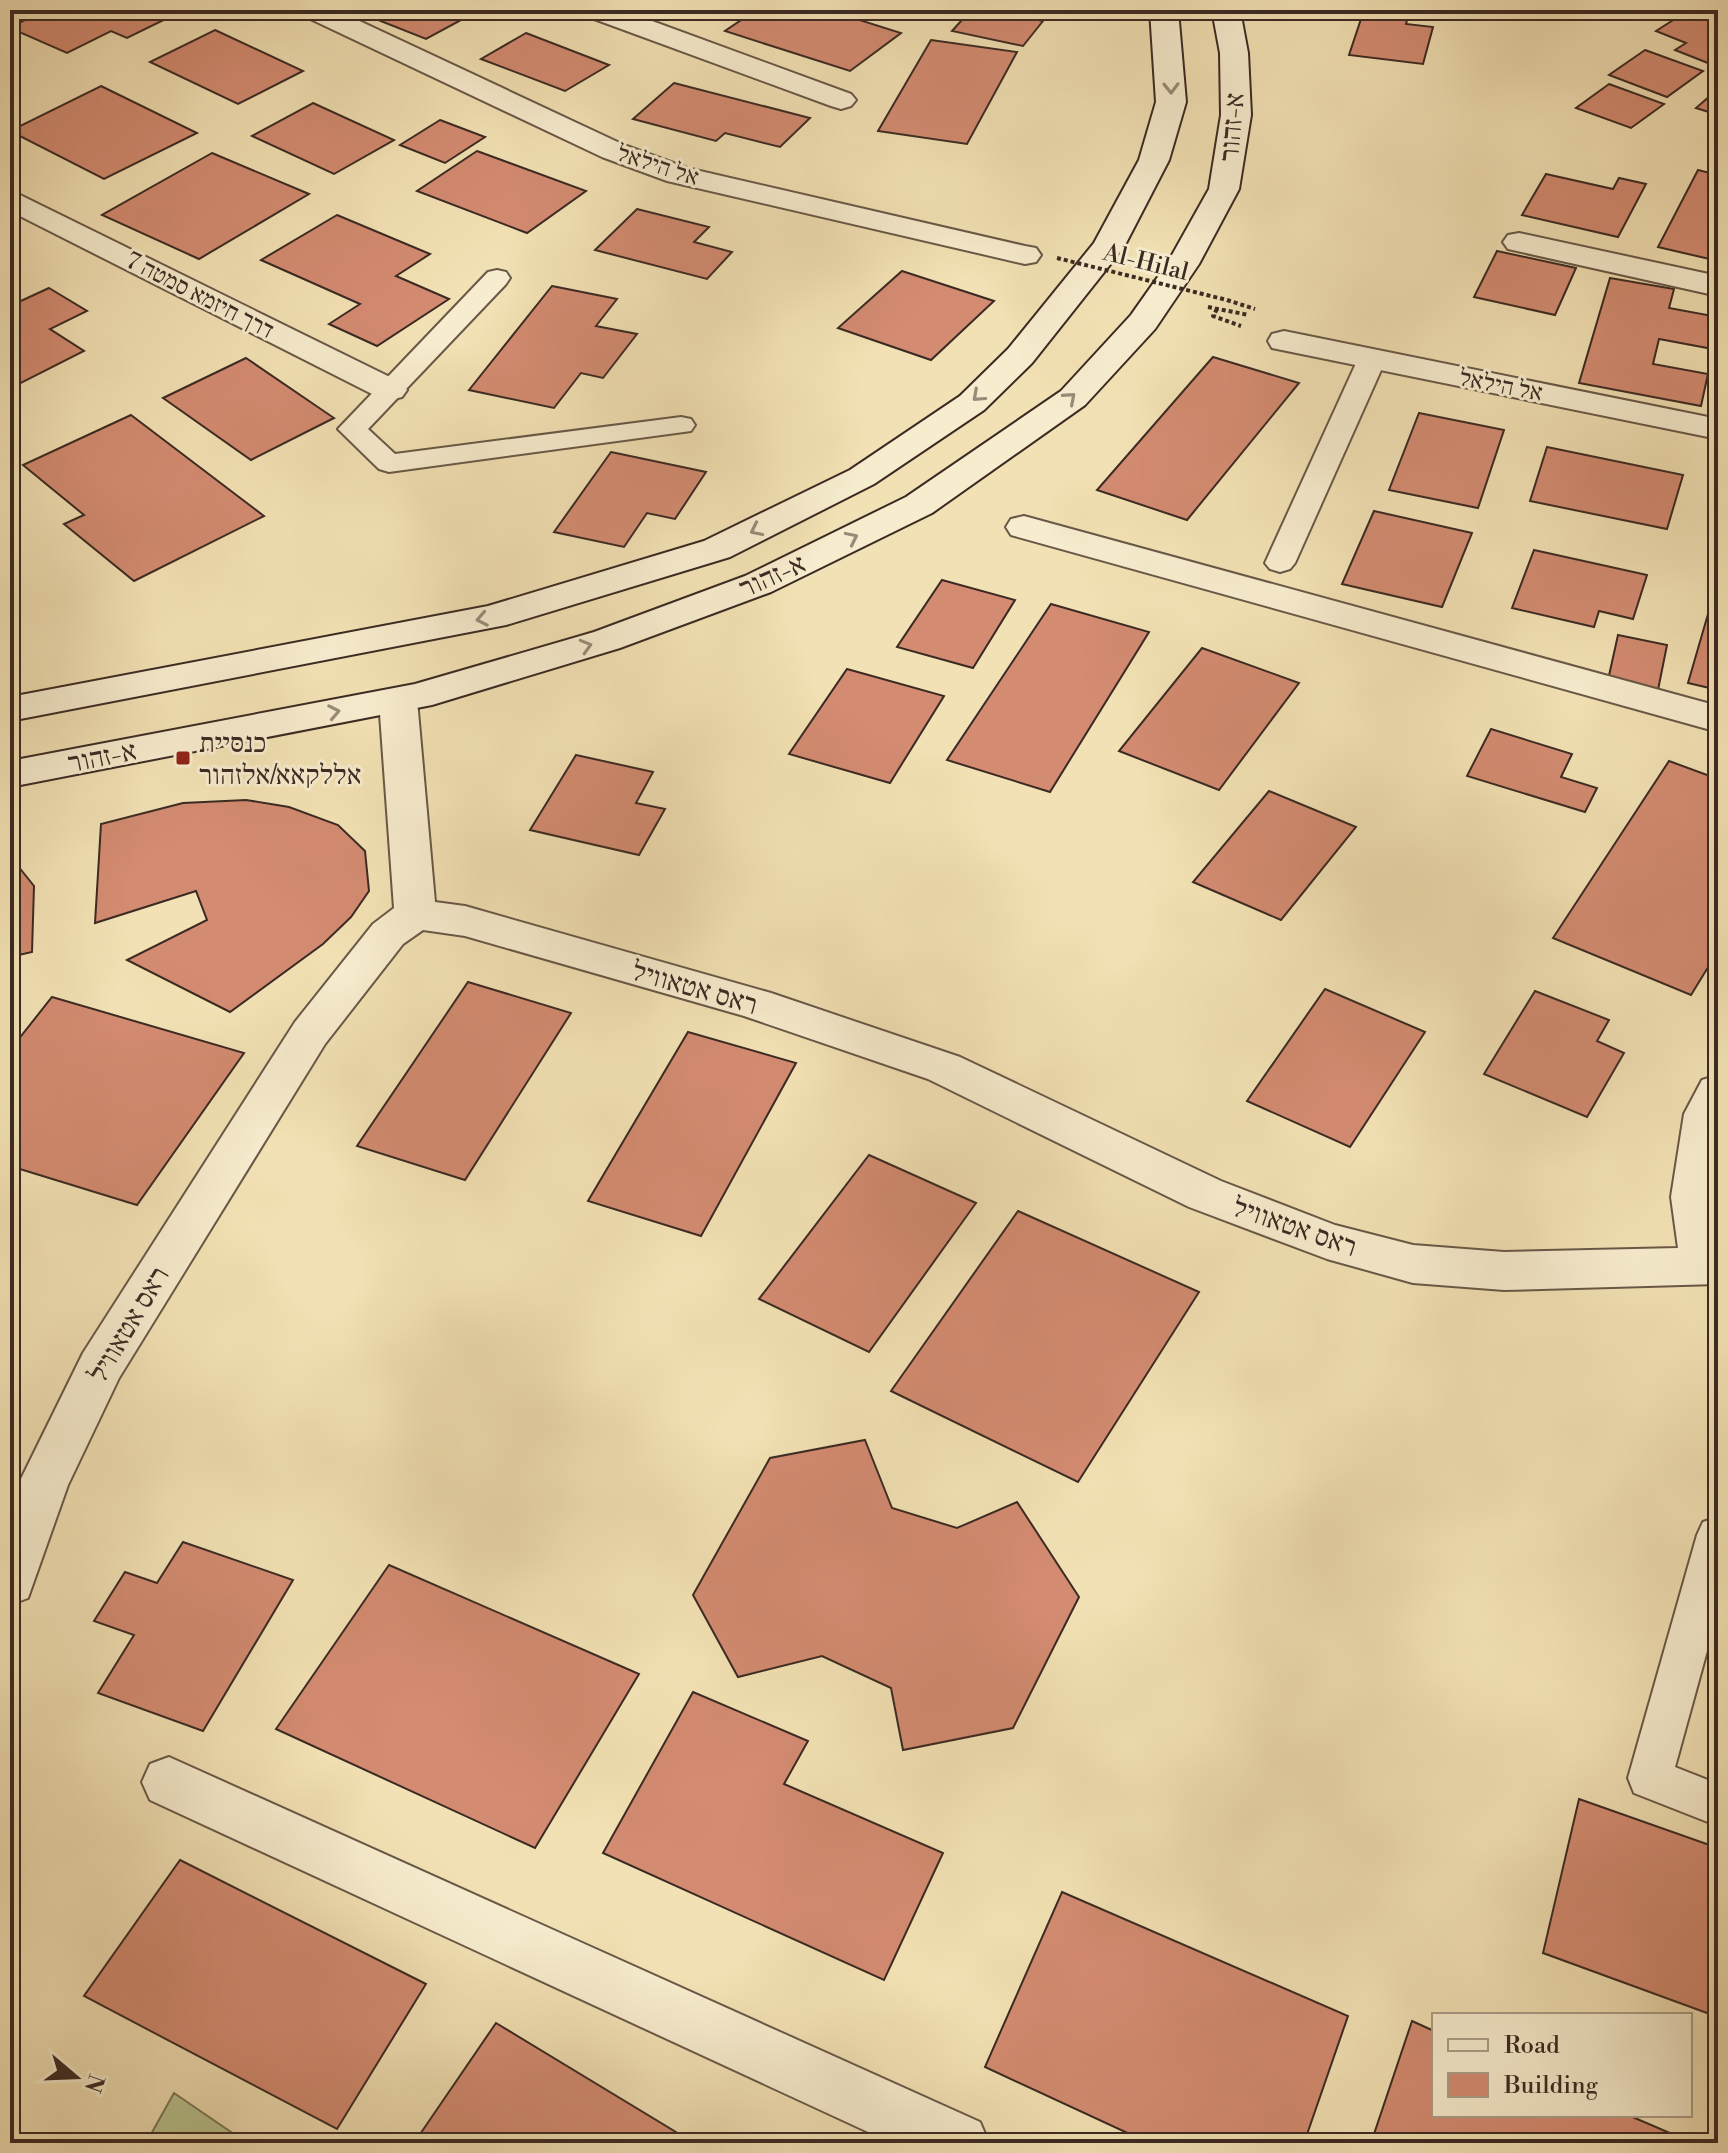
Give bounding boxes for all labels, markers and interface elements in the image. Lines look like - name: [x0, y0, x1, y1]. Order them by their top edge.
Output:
- one-way arrow: [1162, 82, 1180, 95]
- street label: א-זהור: [1212, 91, 1253, 163]
- street label: אל הילאל: [613, 139, 703, 193]
- street label: Al-Hilal: [1099, 238, 1191, 288]
- street label: דרך חיזמא סמטה 7: [120, 246, 279, 346]
- street label: אל הילאל: [1456, 363, 1545, 409]
- one-way arrow: [972, 387, 987, 401]
- one-way arrow: [1061, 393, 1075, 408]
- one-way arrow: [749, 520, 764, 536]
- one-way arrow: [843, 532, 858, 548]
- street label: א-זהור: [734, 546, 811, 606]
- one-way arrow: [476, 609, 489, 626]
- one-way arrow: [578, 639, 592, 656]
- one-way arrow: [327, 704, 341, 721]
- place label: כנסיית אללקאא/אלזהור: [199, 726, 362, 793]
- street label: א-זהור: [65, 734, 139, 781]
- marker: כנסיית אללקאא/אלזהור: [174, 749, 192, 767]
- street label: ראס אטאוויל: [628, 954, 762, 1023]
- street label: ראס אטאוויל: [1228, 1190, 1361, 1265]
- street label: ראס אטאוויל: [81, 1260, 178, 1389]
- legend: [1432, 2013, 1692, 2117]
- text: Road: [1504, 2031, 1560, 2061]
- north arrow: [36, 2037, 116, 2117]
- text: N: [78, 2070, 109, 2096]
- text: Building: [1503, 2071, 1598, 2101]

